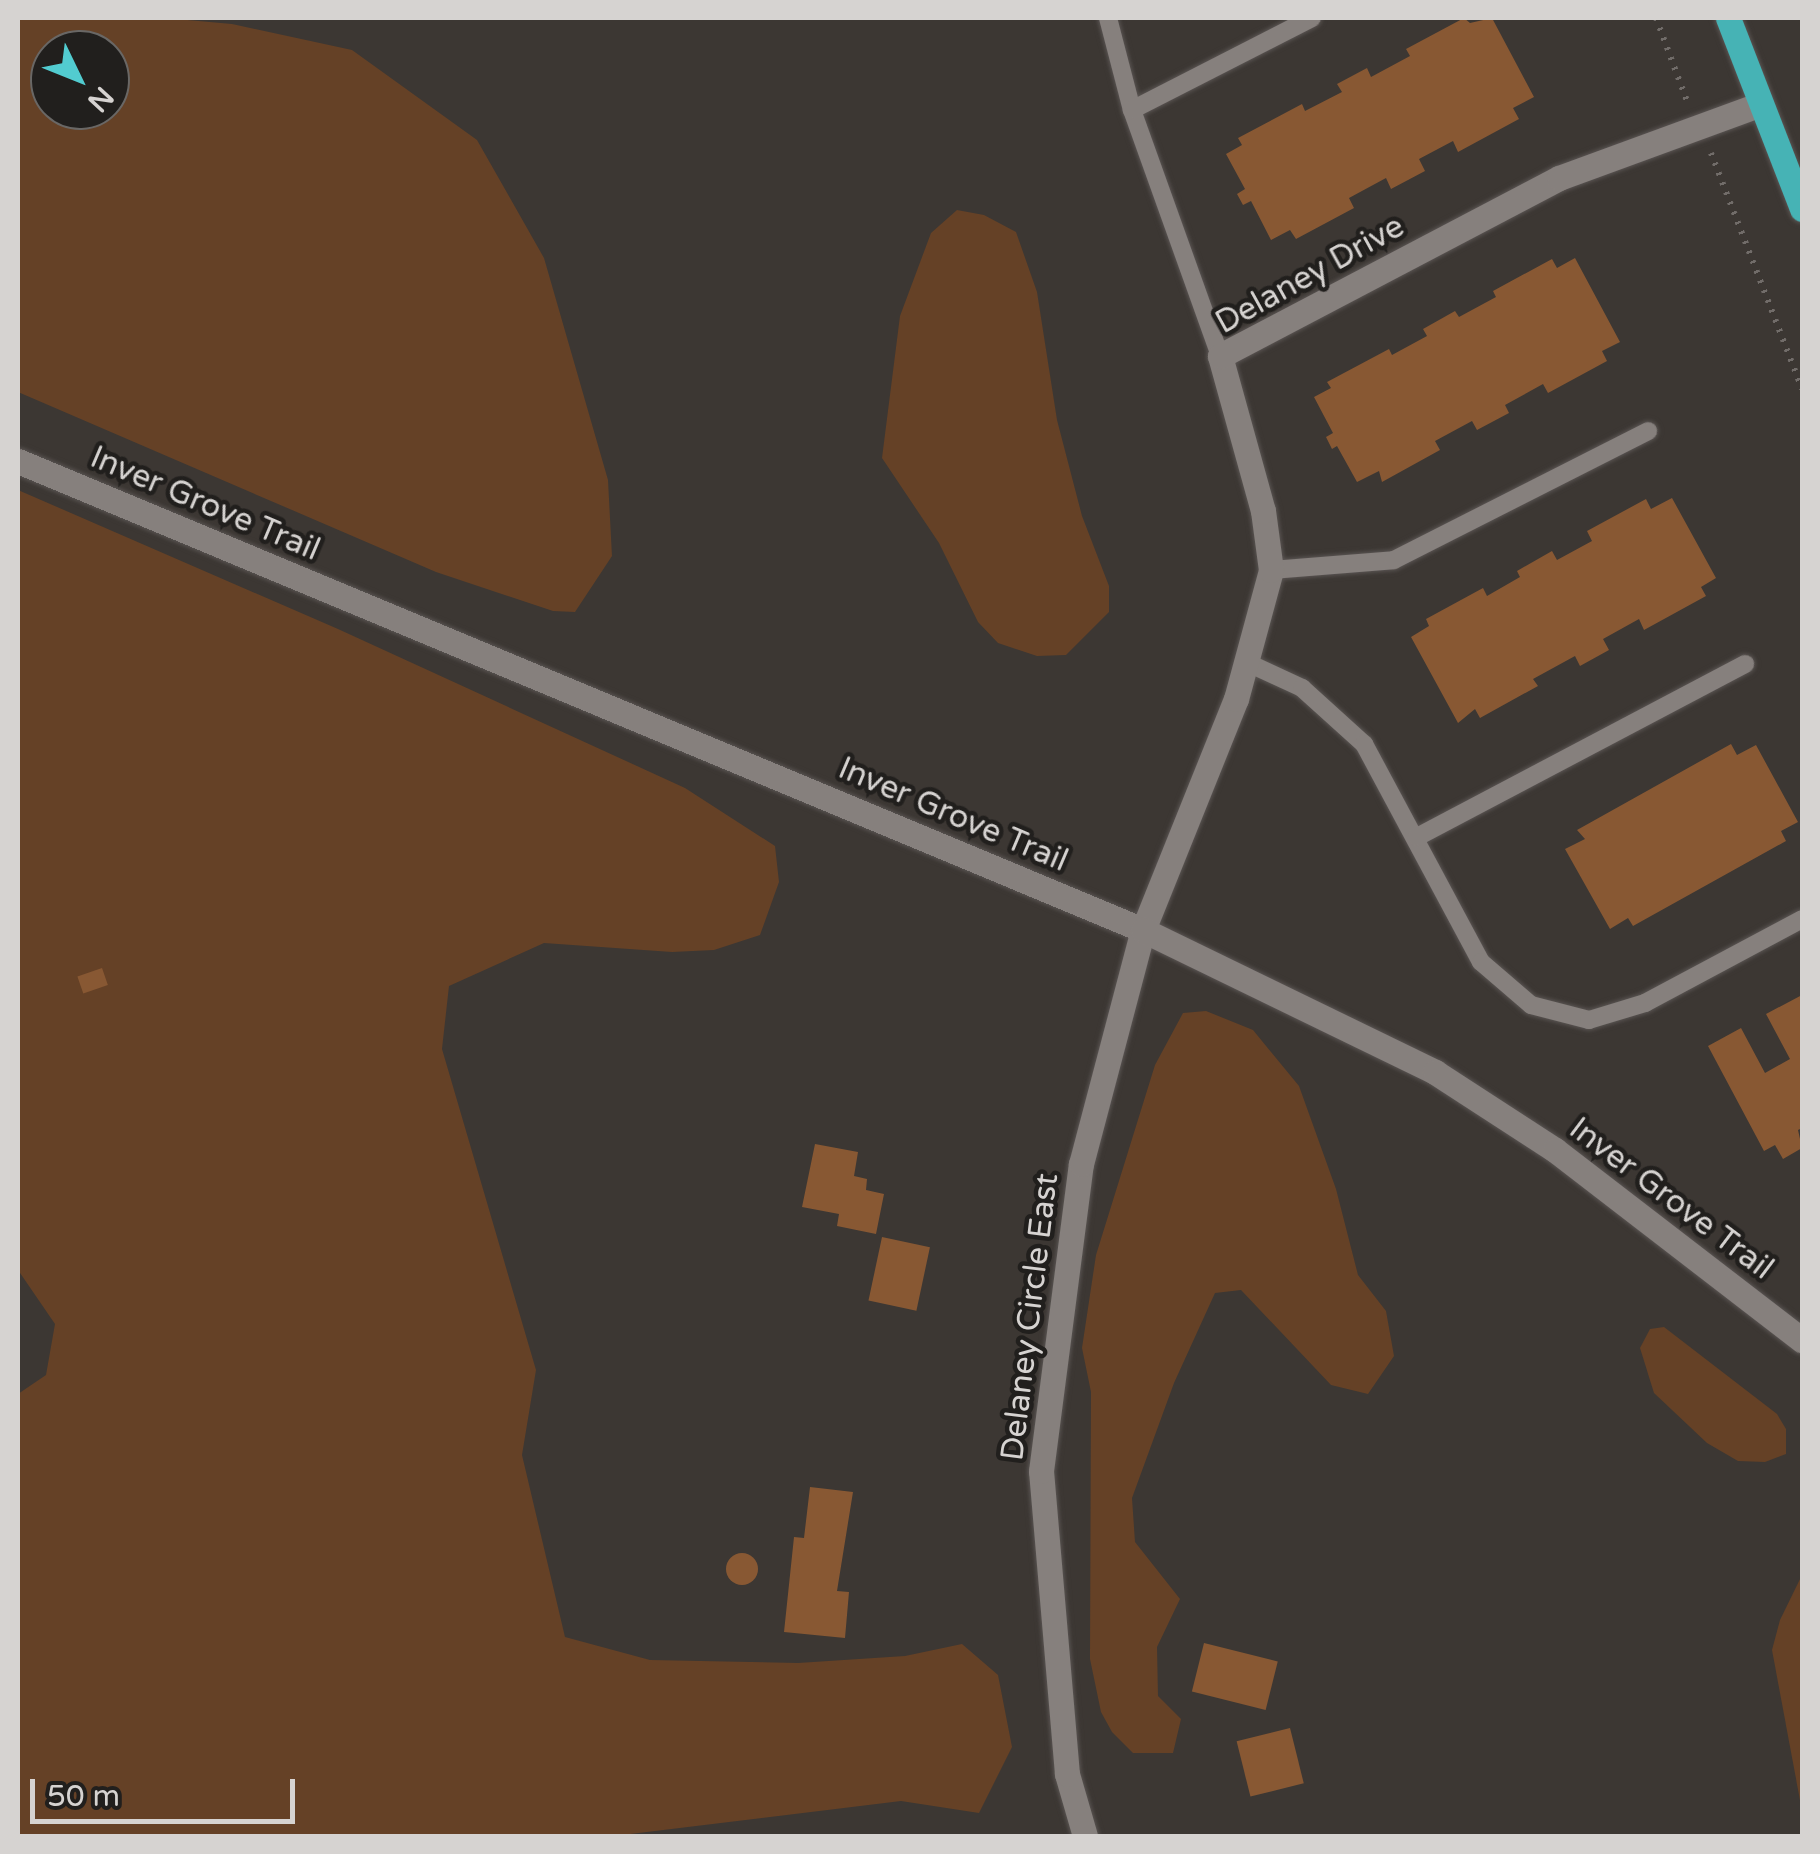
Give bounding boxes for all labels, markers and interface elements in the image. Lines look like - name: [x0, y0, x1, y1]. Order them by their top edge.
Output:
- north arrow: [30, 30, 130, 130]
- text: N: [80, 79, 121, 119]
- street label: Delaney Drive: [1209, 207, 1411, 343]
- street label: Inver Grove Trail: [84, 438, 326, 570]
- street label: Inver Grove Trail: [832, 749, 1074, 881]
- street label: Inver Grove Trail: [1561, 1110, 1781, 1288]
- street label: Delaney Circle East: [993, 1171, 1067, 1463]
- scale bar: [35, 1759, 300, 1821]
- text: 50 m: [47, 1778, 120, 1815]

